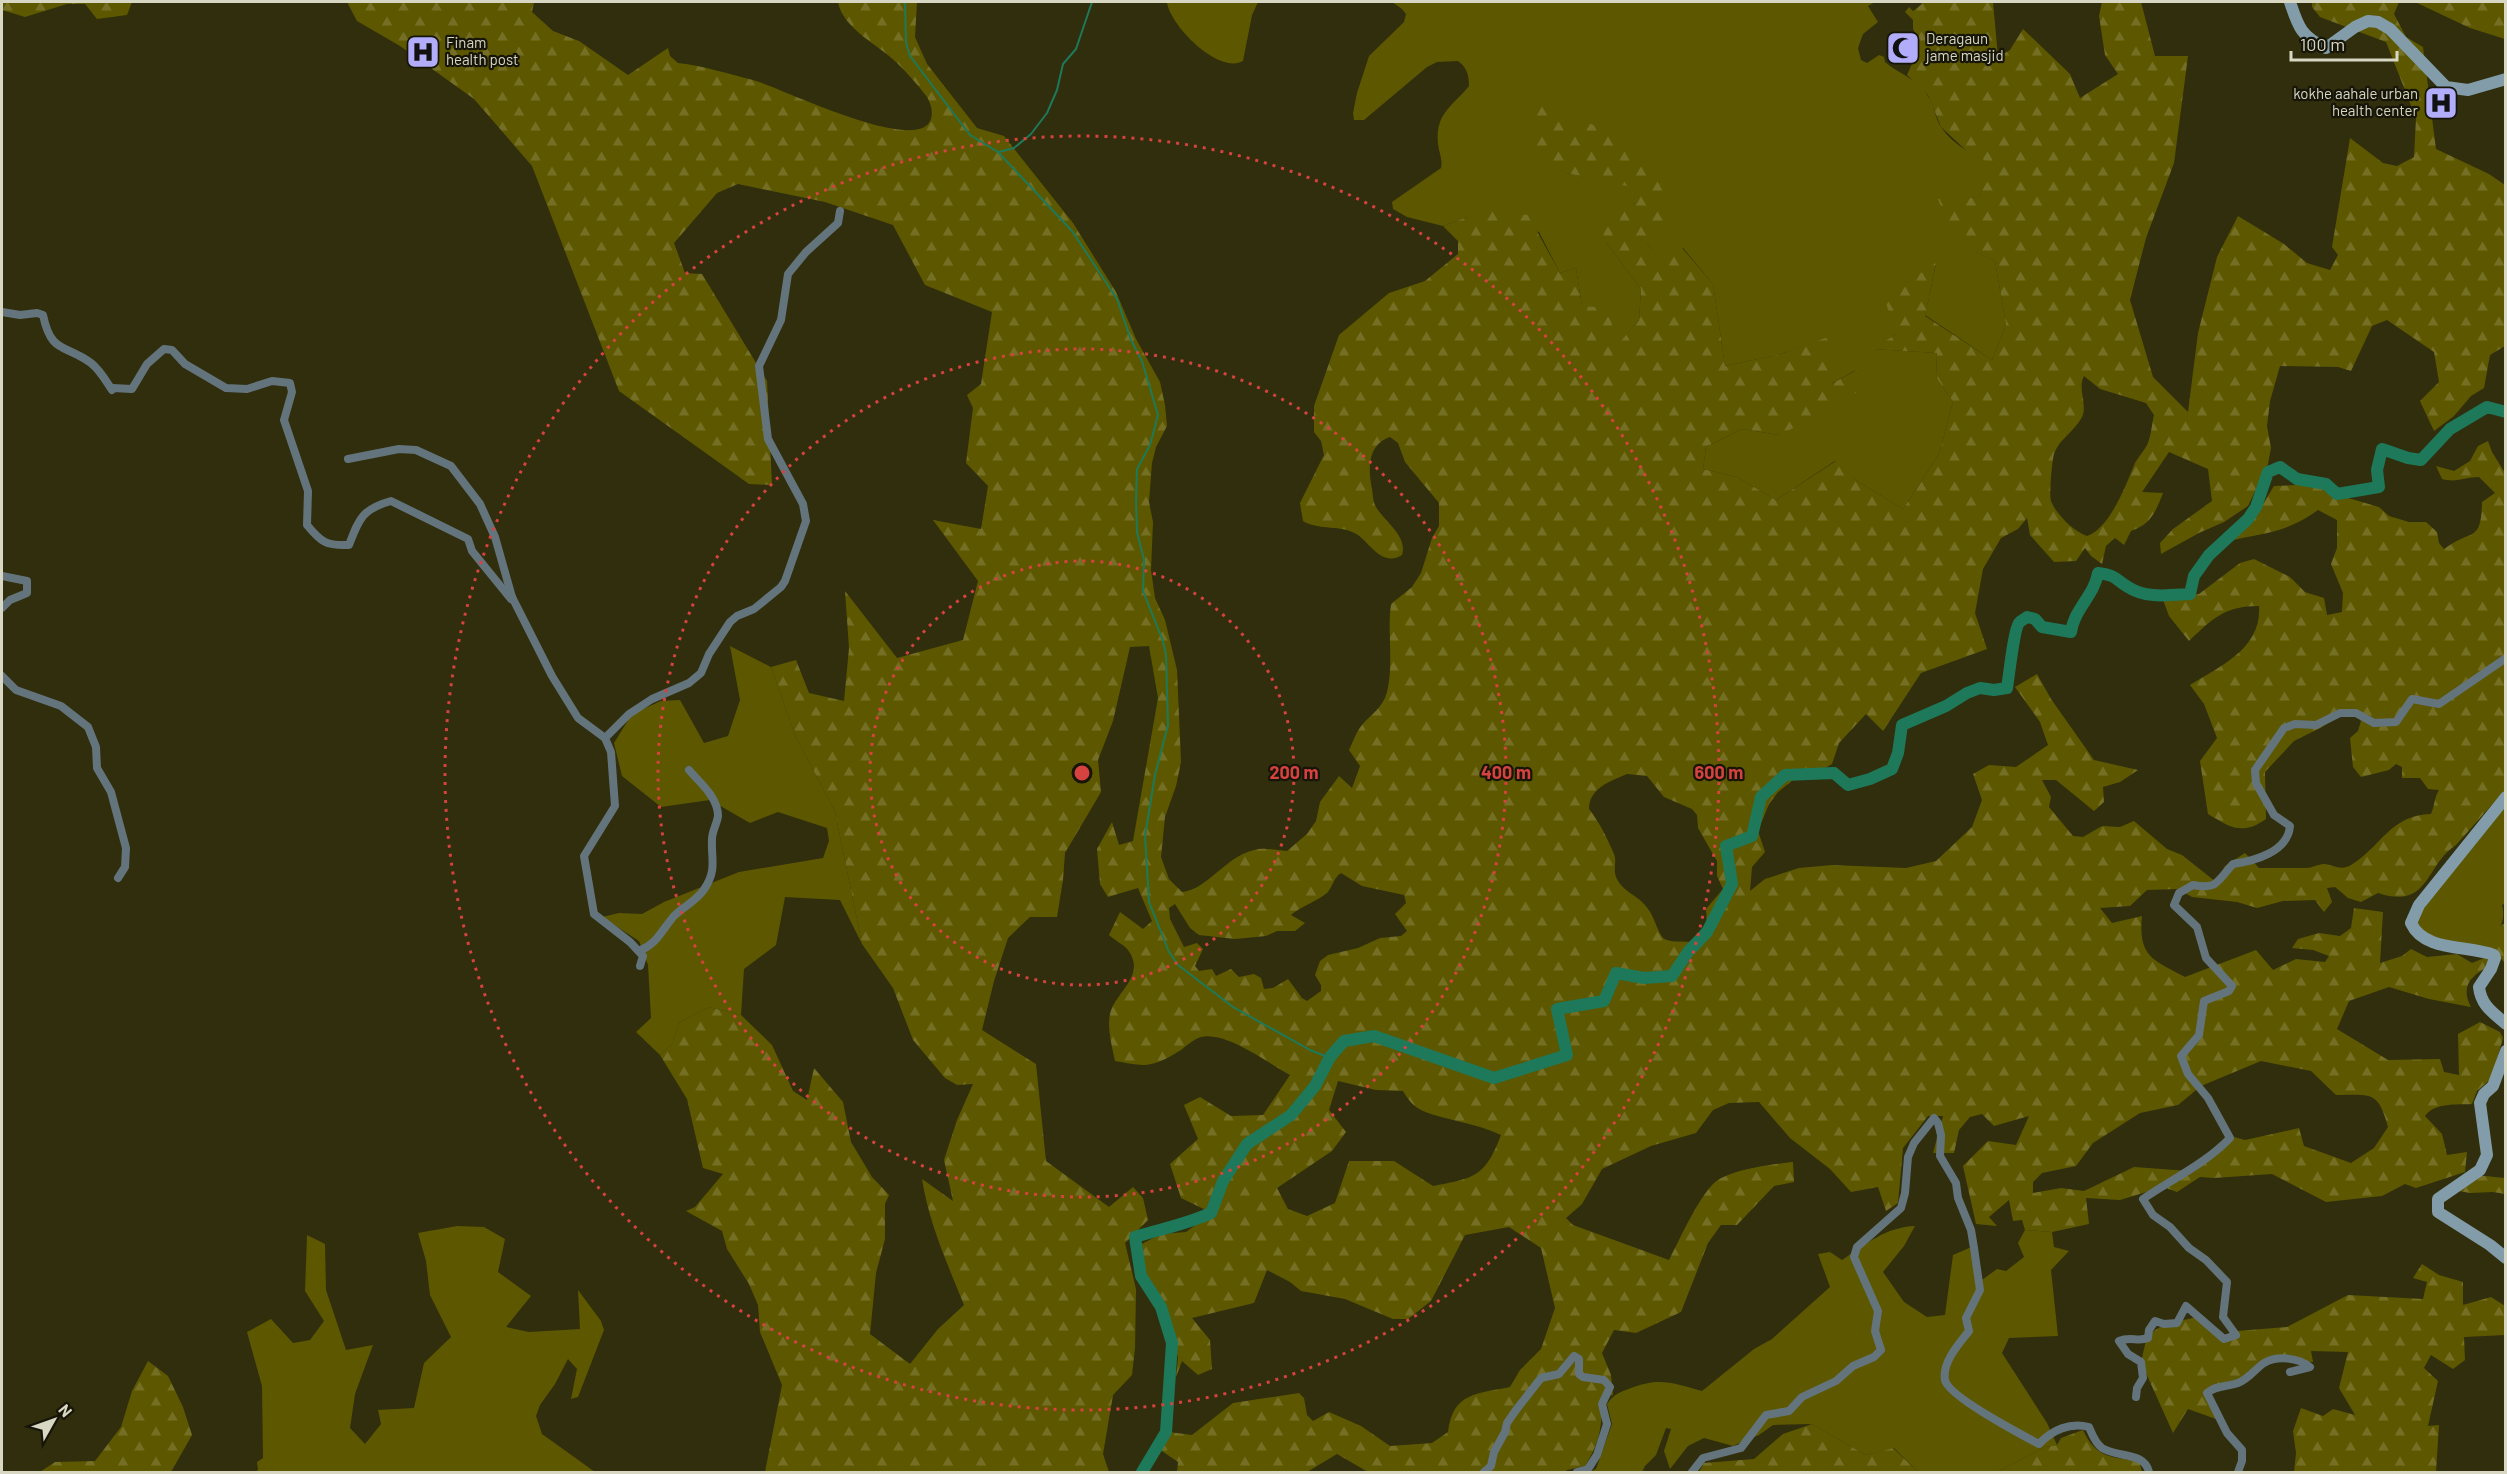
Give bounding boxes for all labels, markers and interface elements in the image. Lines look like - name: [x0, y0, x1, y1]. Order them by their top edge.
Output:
- scale bar: [2291, 24, 2398, 62]
- place label: Deragaun jame masjid: [1925, 29, 2004, 64]
- mosque icon: Deragaun jame masjid: [1885, 30, 1921, 66]
- place label: Finam health post: [446, 33, 519, 68]
- text: 100 m: [2300, 33, 2345, 55]
- hospital icon: Finam health post: [405, 34, 441, 70]
- place label: kokhe aahale urban health center: [2293, 84, 2419, 119]
- hospital icon: kokhe aahale urban health center: [2423, 85, 2459, 121]
- text: 200 m: [1269, 761, 1319, 783]
- text: 400 m: [1481, 761, 1531, 783]
- text: 600 m: [1695, 761, 1743, 783]
- centre of rings: [1072, 763, 1092, 783]
- north arrow: [24, 1390, 84, 1450]
- text: N: [55, 1400, 77, 1420]

